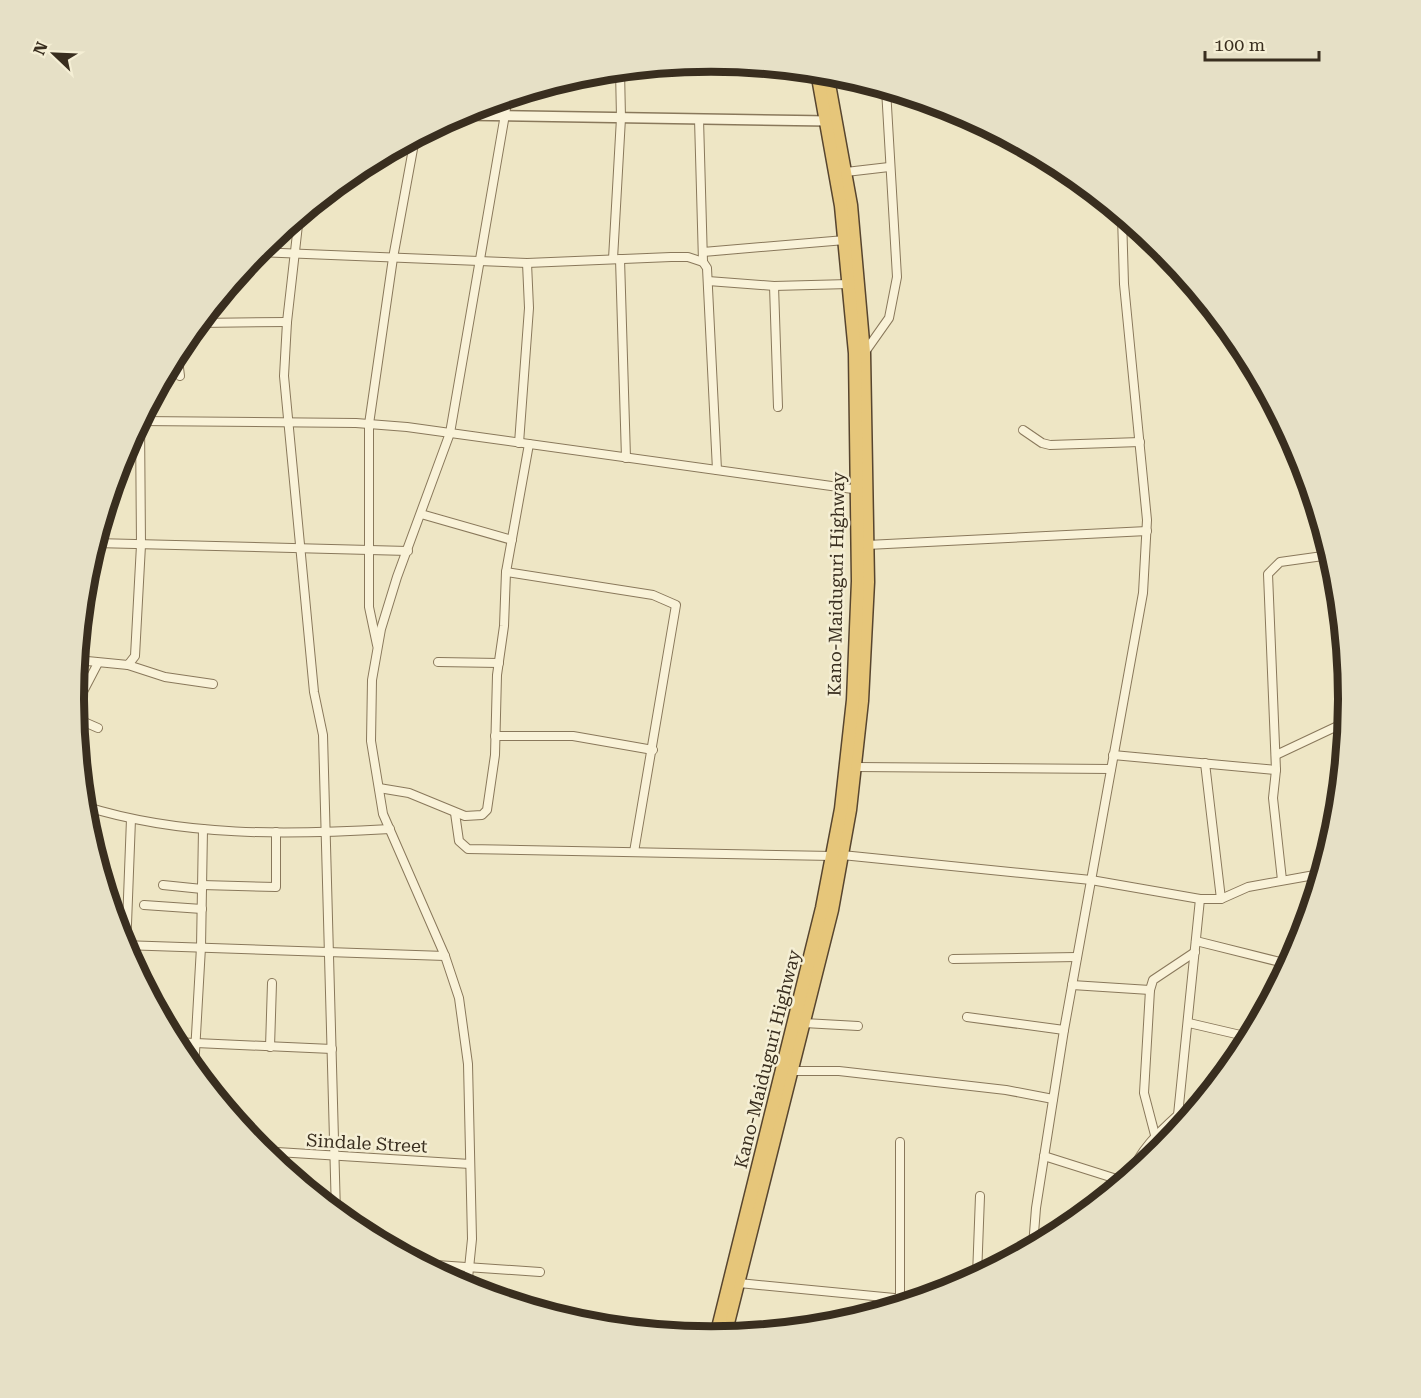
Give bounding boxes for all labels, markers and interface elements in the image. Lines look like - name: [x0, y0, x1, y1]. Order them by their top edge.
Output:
- north arrow: [24, 24, 84, 84]
- scale bar: [1205, 24, 1319, 62]
- text: 100 m: [1214, 34, 1265, 55]
- text: N: [29, 39, 52, 58]
- street label: Kano-Maiduguri Highway: [824, 471, 848, 696]
- street label: Kano-Maiduguri Highway: [730, 947, 804, 1170]
- street label: Sindale Street: [306, 1129, 428, 1157]

